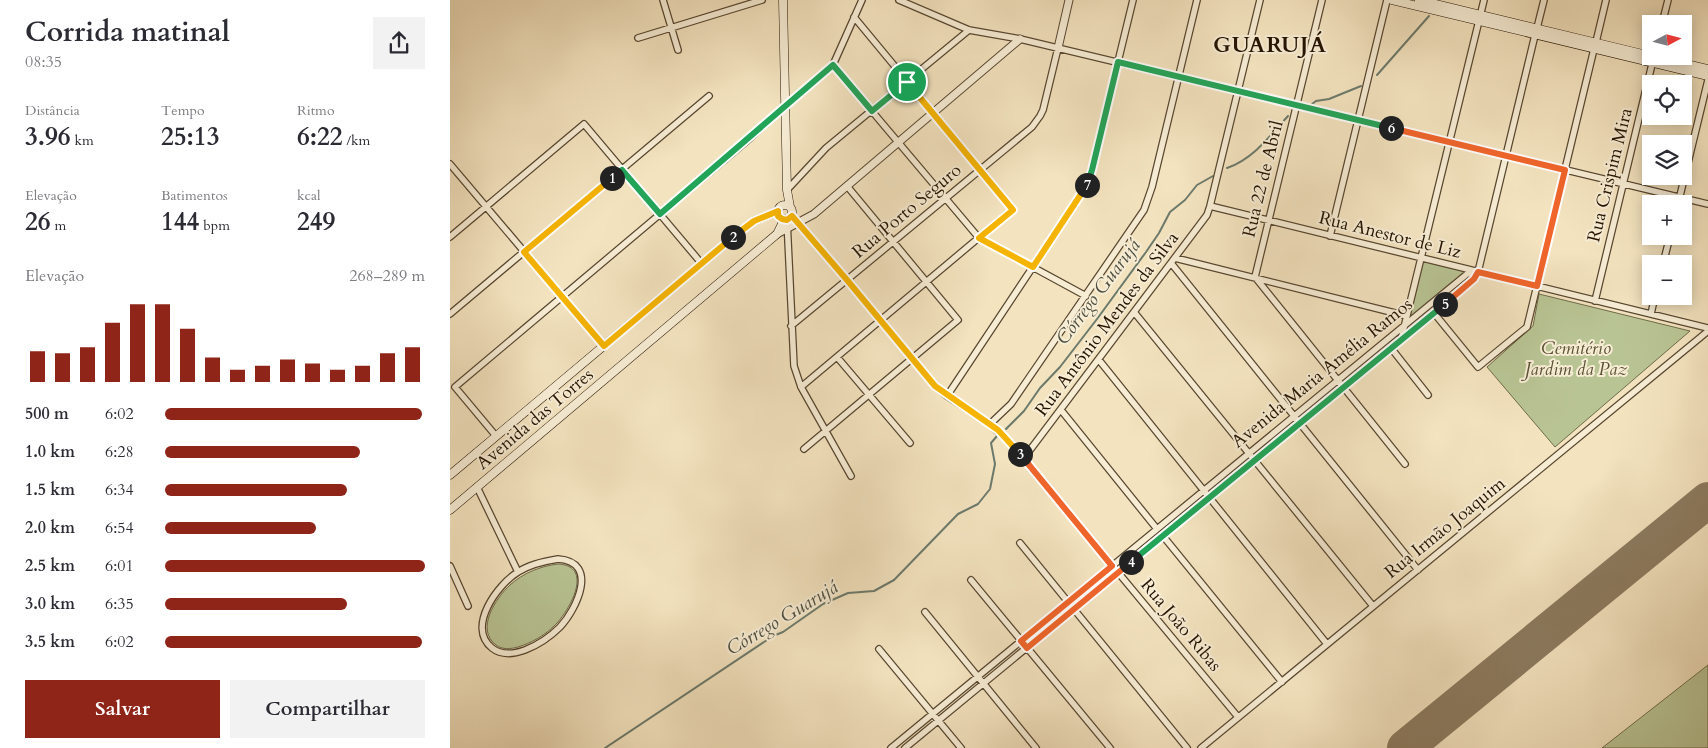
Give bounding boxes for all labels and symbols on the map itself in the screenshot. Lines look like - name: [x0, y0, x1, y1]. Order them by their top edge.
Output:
- north arrow: [1642, 15, 1692, 65]
- district label: GUARUJÁ: [1213, 30, 1327, 60]
- pin: [886, 61, 928, 103]
- street label: Rua Crispim Mira: [1581, 105, 1639, 245]
- pin: 6: [1378, 116, 1404, 140]
- street label: Rua 22 de Abril: [1236, 118, 1290, 240]
- street label: Rua Porto Seguro: [847, 158, 967, 264]
- pin: 1: [600, 166, 624, 190]
- pin: 7: [1074, 172, 1100, 198]
- street label: Rua Anestor de Liz: [1316, 205, 1464, 265]
- pin: 2: [720, 224, 746, 250]
- street label: Rua Antônio Mendes da Silva: [1029, 226, 1185, 421]
- water label: Córrego Guarujá: [1050, 233, 1147, 350]
- street label: Avenida Maria Amélia Ramos: [1226, 292, 1418, 454]
- pin: 5: [1432, 292, 1458, 316]
- park label: Cemitério Jardim da Paz: [1521, 336, 1627, 382]
- street label: Avenida das Torres: [471, 362, 599, 476]
- pin: 3: [1008, 442, 1032, 466]
- street label: Rua Irmão Joaquim: [1379, 471, 1511, 585]
- pin: 4: [1118, 550, 1144, 574]
- street label: Rua João Ribas: [1135, 573, 1227, 677]
- water label: Córrego Guarujá: [721, 574, 843, 662]

